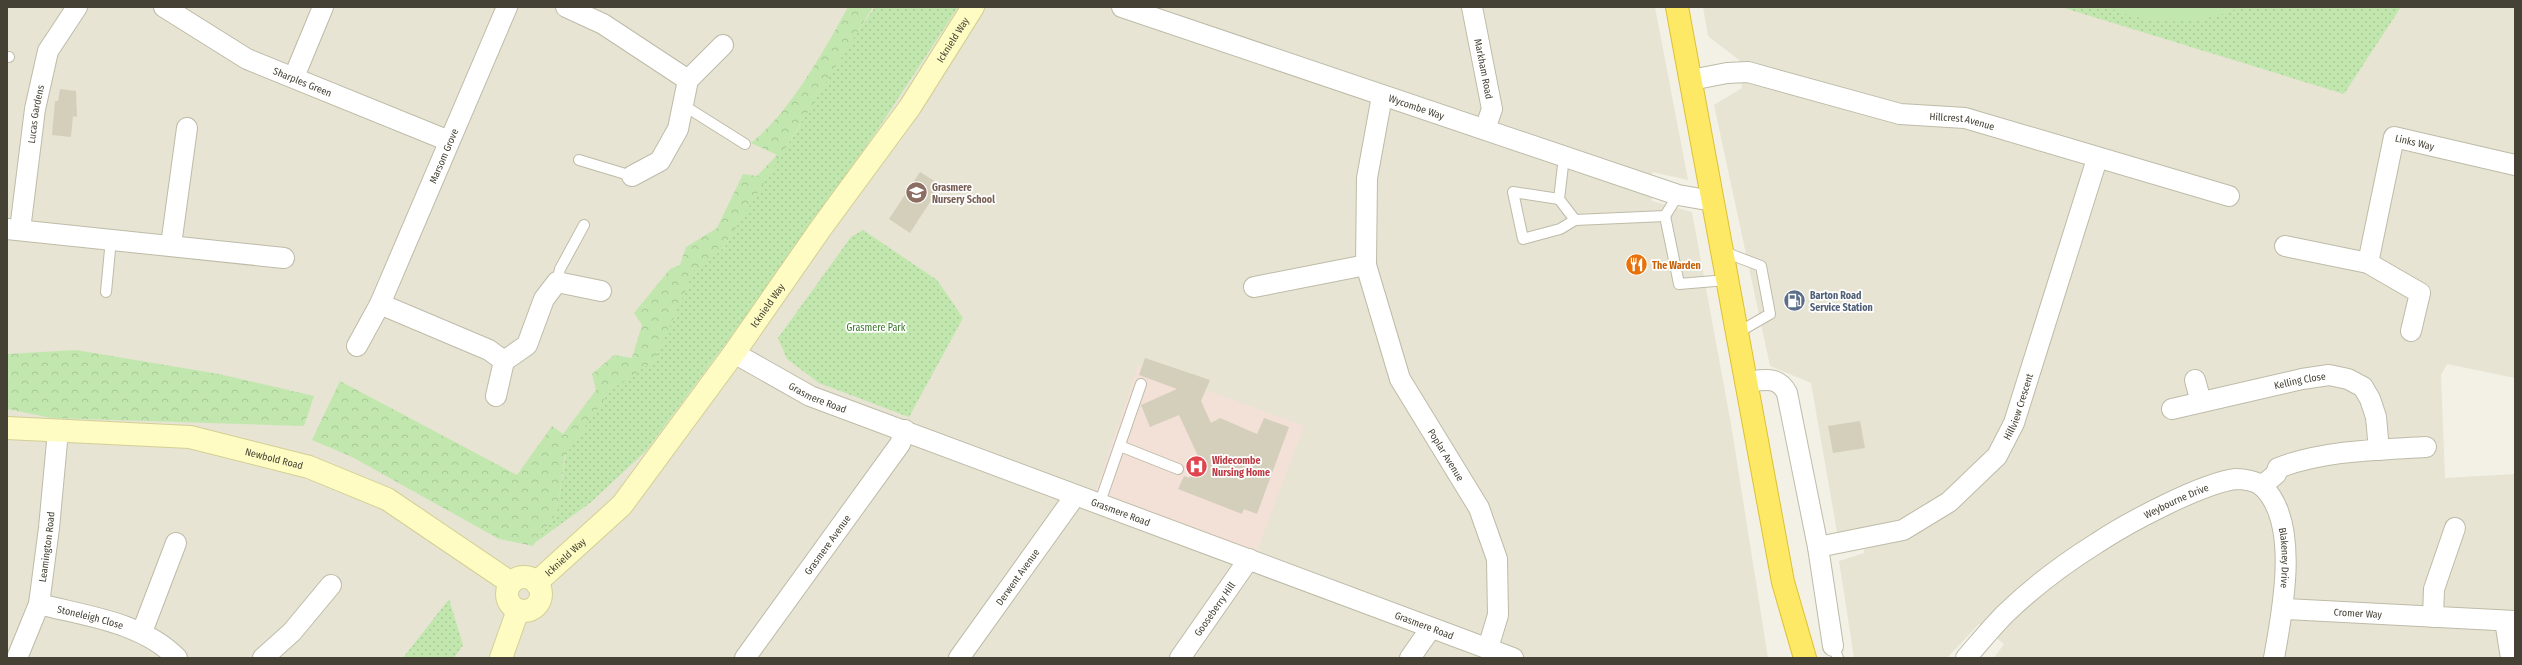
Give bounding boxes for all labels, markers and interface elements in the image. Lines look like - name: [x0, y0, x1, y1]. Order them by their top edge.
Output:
- street label: Icknield Way: [935, 15, 972, 65]
- street label: Markham Road: [1471, 38, 1495, 100]
- street label: Sharples Green: [271, 65, 333, 100]
- street label: Lucas Gardens: [26, 84, 47, 144]
- street label: Wycombe Way: [1387, 93, 1446, 123]
- street label: Hillcrest Avenue: [1929, 111, 1996, 133]
- street label: Marsom Grove: [427, 127, 461, 186]
- street label: Links Way: [2394, 132, 2436, 153]
- school or university icon: Grasmere Nursery School: [903, 180, 929, 206]
- place label: Grasmere Nursery School: [932, 182, 995, 206]
- restaurant icon: The Warden: [1624, 252, 1650, 278]
- place label: The Warden: [1652, 260, 1701, 272]
- street label: Icknield Way: [748, 281, 788, 330]
- fuel station icon: Barton Road Service Station: [1782, 288, 1808, 314]
- place label: Barton Road Service Station: [1810, 290, 1873, 314]
- park label: Grasmere Park: [847, 322, 906, 334]
- street label: Kelling Close: [2273, 371, 2327, 392]
- street label: Hillview Crescent: [2001, 372, 2036, 442]
- street label: Grasmere Road: [786, 380, 848, 416]
- street label: Poplar Avenue: [1425, 427, 1466, 483]
- street label: Newbold Road: [244, 446, 304, 472]
- hospital icon: Widecombe Nursing Home: [1183, 453, 1209, 479]
- place label: Widecombe Nursing Home: [1212, 455, 1270, 479]
- street label: Weybourne Drive: [2142, 482, 2211, 522]
- street label: Grasmere Road: [1089, 496, 1152, 529]
- street label: Leamington Road: [37, 511, 57, 583]
- street label: Grasmere Avenue: [802, 513, 854, 578]
- street label: Blakeney Drive: [2276, 527, 2291, 589]
- street label: Icknield Way: [543, 536, 589, 579]
- street label: Derwent Avenue: [994, 547, 1042, 608]
- street label: Gooseberry Hill: [1192, 580, 1238, 639]
- street label: Stoneleigh Close: [56, 604, 125, 632]
- street label: Cromer Way: [2333, 607, 2383, 621]
- street label: Grasmere Road: [1393, 609, 1455, 642]

